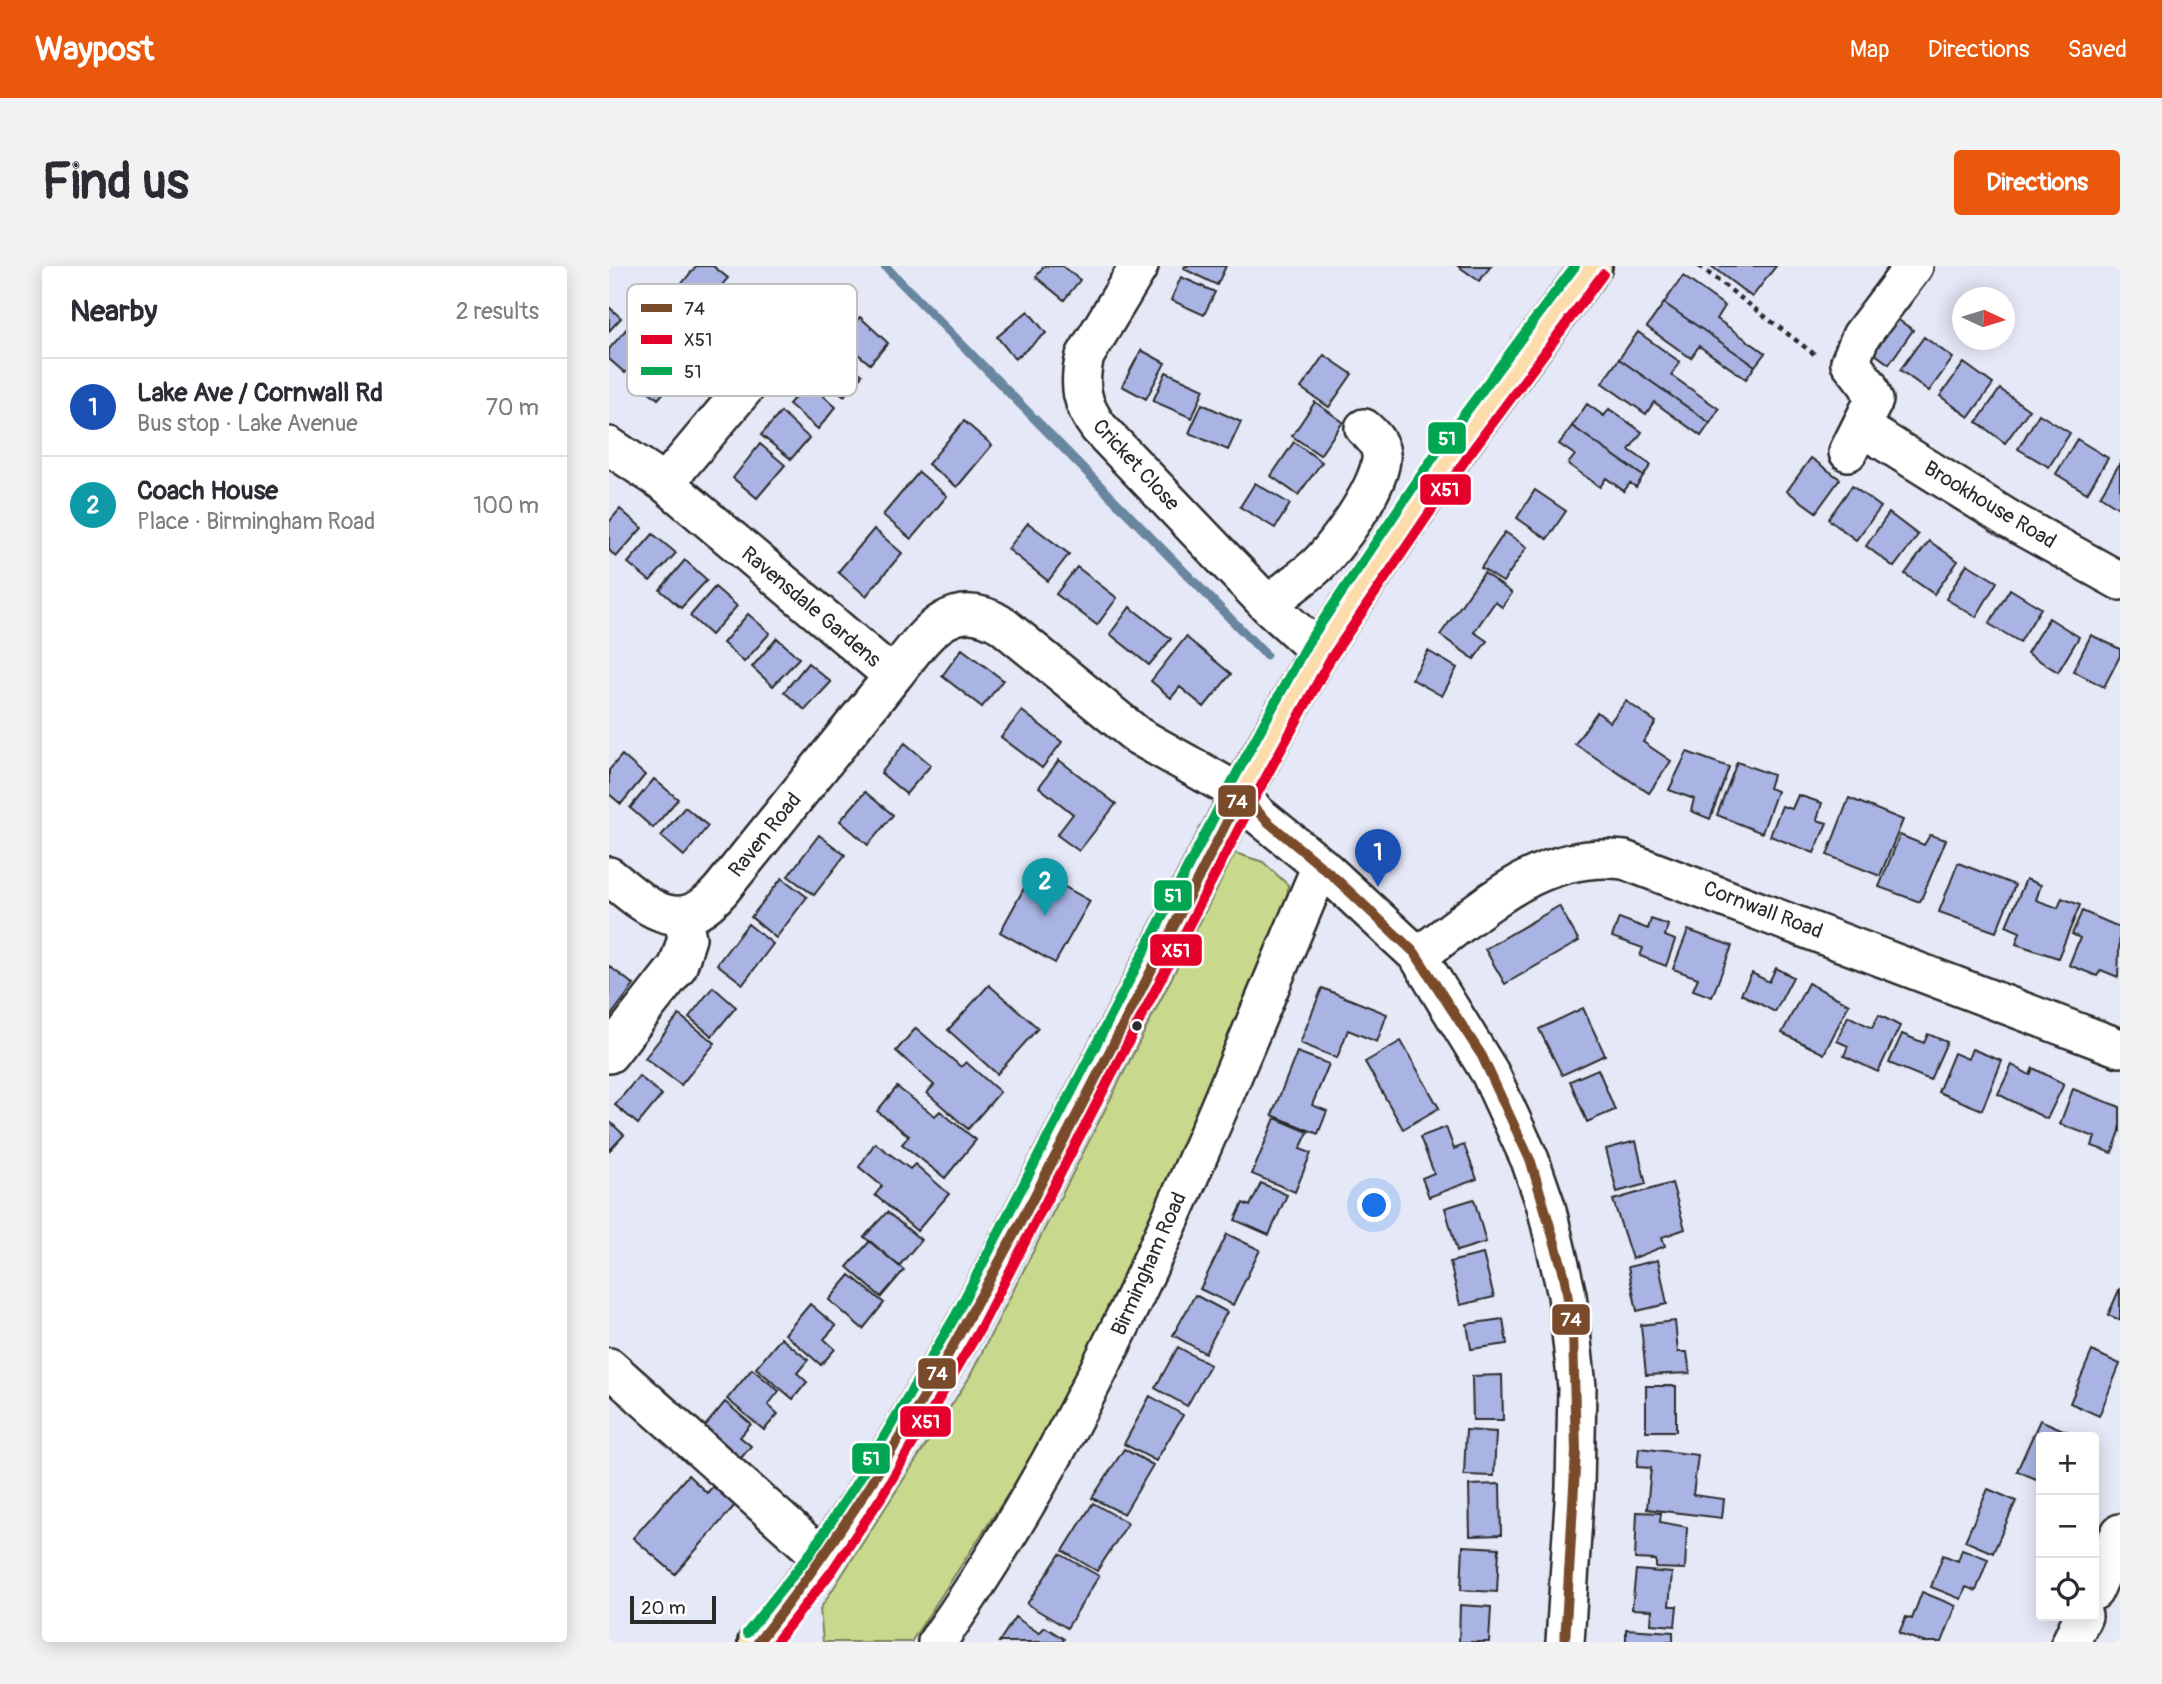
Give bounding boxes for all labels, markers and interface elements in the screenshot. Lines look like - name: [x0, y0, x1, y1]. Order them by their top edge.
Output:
- text: Waypost: [35, 29, 154, 70]
- text: Map: [1850, 35, 1890, 64]
- text: Directions: [1928, 35, 2029, 64]
- text: Saved: [2067, 35, 2127, 64]
- button: Directions: [1954, 150, 2120, 215]
- text: Find us: [42, 152, 189, 213]
- legend: [627, 284, 857, 396]
- north arrow: [1952, 287, 2015, 350]
- text: Nearby: [70, 293, 157, 330]
- text: 2 results: [456, 297, 539, 326]
- text: 74: [684, 297, 705, 321]
- text: X51: [684, 328, 713, 352]
- text: 51: [684, 360, 702, 384]
- text: Lake Ave / Cornwall Rd: [137, 377, 383, 409]
- text: 1: [89, 393, 98, 422]
- text: 70 m: [486, 393, 539, 422]
- text: Bus stop · Lake Avenue: [137, 409, 358, 438]
- street label: Cricket Close: [1087, 413, 1186, 517]
- line badge: 51: [1427, 421, 1467, 455]
- text: 51: [1438, 427, 1456, 451]
- street label: Brookhouse Road: [1919, 455, 2061, 555]
- line badge: X51: [1419, 473, 1472, 506]
- text: Coach House: [137, 475, 278, 507]
- text: X51: [1431, 478, 1459, 502]
- text: 2: [87, 491, 99, 520]
- text: 100 m: [473, 491, 539, 520]
- text: Place · Birmingham Road: [137, 507, 375, 536]
- street label: Ravensdale Gardens: [736, 541, 887, 674]
- line badge: 74: [1217, 784, 1257, 818]
- street label: Raven Road: [723, 787, 807, 883]
- text: 74: [1226, 790, 1248, 814]
- pin: 1: [1355, 829, 1401, 887]
- pin: 2: [1022, 858, 1068, 916]
- street label: Cornwall Road: [1700, 875, 1826, 945]
- line badge: 51: [1153, 879, 1193, 912]
- text: 51: [1164, 884, 1182, 908]
- line badge: X51: [1149, 933, 1203, 967]
- text: X51: [1162, 939, 1190, 963]
- unlabelled marker: [1130, 1019, 1144, 1033]
- street label: Birmingham Road: [1105, 1188, 1193, 1340]
- your location: [1357, 1188, 1391, 1222]
- line badge: 74: [1551, 1303, 1591, 1336]
- text: 74: [1560, 1308, 1582, 1332]
- line badge: 74: [917, 1357, 957, 1390]
- text: 74: [926, 1362, 948, 1386]
- line badge: X51: [899, 1405, 952, 1438]
- text: X51: [912, 1410, 940, 1434]
- map controls: [2036, 1432, 2099, 1621]
- button: +: [2036, 1432, 2099, 1495]
- line badge: 51: [851, 1442, 891, 1475]
- text: 51: [862, 1447, 880, 1471]
- button: −: [2036, 1495, 2099, 1558]
- button: locate: [2036, 1558, 2099, 1621]
- scale bar: [630, 1593, 716, 1625]
- text: 20 m: [641, 1596, 686, 1620]

